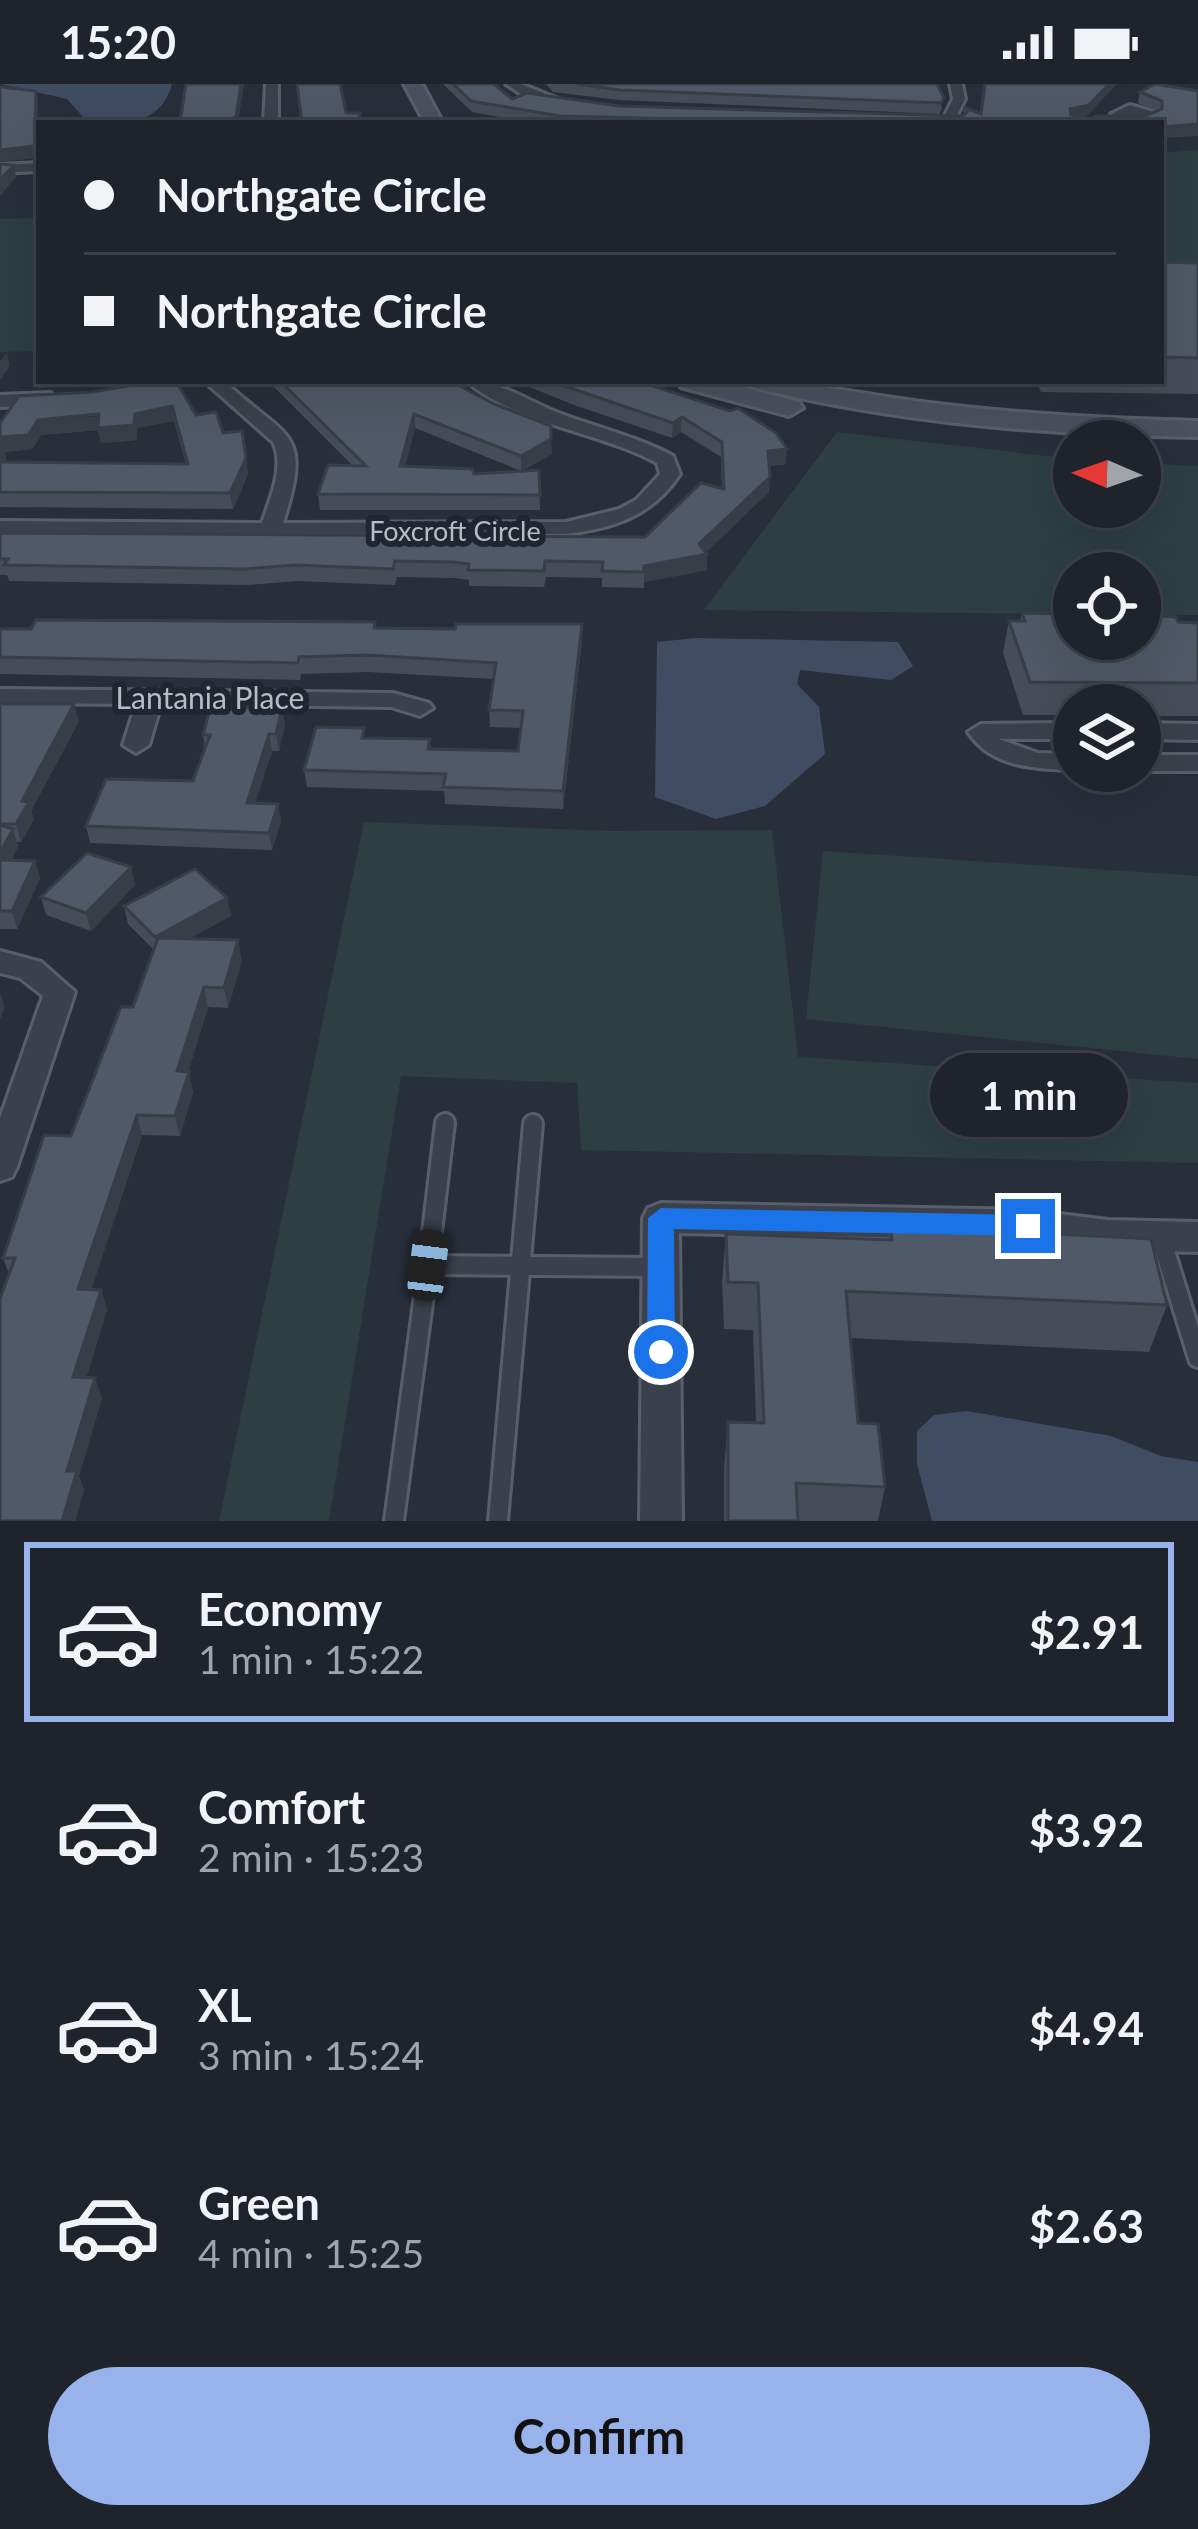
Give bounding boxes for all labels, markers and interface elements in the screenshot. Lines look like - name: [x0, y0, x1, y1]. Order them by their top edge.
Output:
- text: 15:20: [60, 15, 176, 69]
- text: Northgate Circle: [156, 168, 487, 222]
- text: Northgate Circle: [156, 284, 487, 338]
- north arrow: [1053, 420, 1161, 528]
- map controls: [1053, 420, 1161, 792]
- street label: Foxcroft Circle: [369, 514, 541, 547]
- button: locate: [1053, 552, 1161, 660]
- street label: Lantania Place: [116, 679, 304, 715]
- button: layers: [1053, 684, 1161, 792]
- callout: 1 min: [929, 1052, 1127, 1136]
- text: 1 min: [981, 1072, 1077, 1118]
- route end: [1001, 1199, 1055, 1253]
- car: [406, 1227, 450, 1303]
- route start: [634, 1325, 688, 1379]
- icon: car: [54, 1578, 162, 1686]
- text: Economy: [198, 1582, 382, 1636]
- text: $2.91: [1029, 1605, 1144, 1659]
- text: 1 min · 15:22: [198, 1636, 424, 1682]
- icon: car: [54, 1776, 162, 1884]
- text: Comfort: [198, 1780, 365, 1834]
- text: $3.92: [1029, 1803, 1144, 1857]
- text: 2 min · 15:23: [198, 1834, 424, 1880]
- icon: car: [54, 1974, 162, 2082]
- text: XL: [198, 1978, 252, 2032]
- text: $4.94: [1029, 2001, 1144, 2055]
- text: 3 min · 15:24: [198, 2032, 424, 2078]
- icon: car: [54, 2172, 162, 2280]
- text: Green: [198, 2176, 320, 2230]
- text: $2.63: [1029, 2199, 1144, 2253]
- text: 4 min · 15:25: [198, 2230, 424, 2276]
- button: Confirm: [48, 2367, 1150, 2505]

